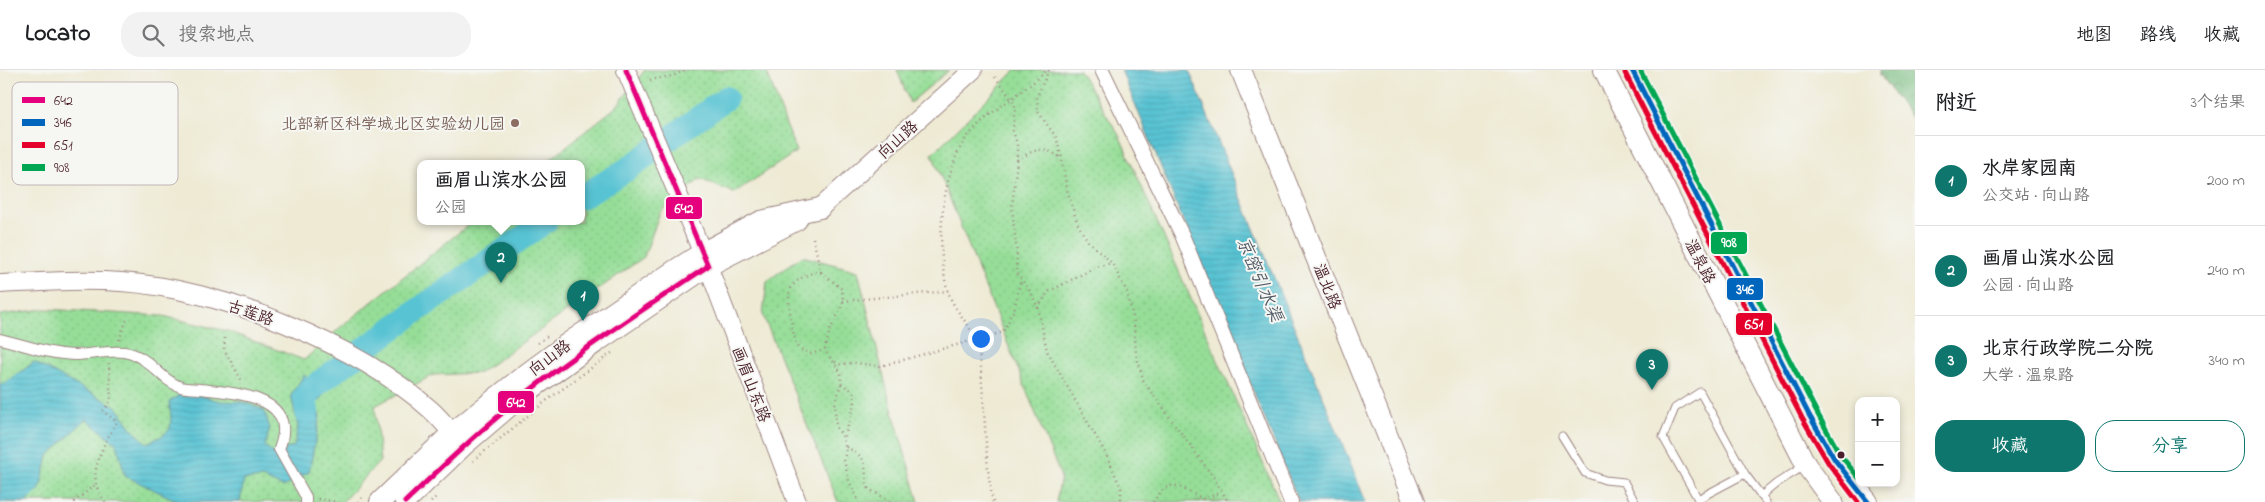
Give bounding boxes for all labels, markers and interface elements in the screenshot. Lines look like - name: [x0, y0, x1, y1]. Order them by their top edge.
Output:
- search box: [121, 12, 471, 57]
- text: Locato: [25, 17, 91, 52]
- icon: search: [139, 21, 167, 49]
- text: 搜索地点: [179, 22, 255, 49]
- text: 地图: [2076, 23, 2112, 49]
- text: 路线: [2140, 23, 2176, 49]
- text: 收藏: [2204, 23, 2240, 49]
- legend: [12, 82, 178, 185]
- text: 附近: [1935, 89, 1977, 119]
- text: 642: [54, 91, 73, 112]
- text: 3个结果: [2190, 91, 2245, 115]
- text: 346: [54, 113, 72, 134]
- place label: 北部新区科学城北区实验幼儿园: [281, 113, 505, 137]
- street label: 向山路: [872, 116, 924, 165]
- marker: 北部新区科学城北区实验幼儿园: [509, 117, 521, 129]
- text: 651: [54, 136, 73, 157]
- text: 水岸家园南: [1982, 156, 2077, 183]
- text: 908: [54, 158, 70, 179]
- popup: [417, 160, 585, 225]
- text: 画眉山滨水公园: [434, 168, 568, 195]
- text: 1: [1948, 169, 1954, 193]
- text: 200 m: [2207, 169, 2245, 193]
- text: 公交站 · 向山路: [1982, 184, 2089, 208]
- text: 公园: [434, 196, 467, 220]
- line badge: 642: [665, 196, 703, 220]
- text: 642: [674, 199, 693, 220]
- line badge: 908: [1710, 231, 1748, 255]
- water label: 京密引水渠: [1229, 233, 1288, 328]
- text: 908: [1720, 233, 1738, 254]
- street label: 温泉路: [1678, 235, 1721, 289]
- pin: 2: [485, 242, 517, 283]
- text: 画眉山滨水公园: [1982, 246, 2115, 273]
- text: 2: [1947, 259, 1955, 283]
- text: 240 m: [2207, 259, 2245, 283]
- street label: 温北路: [1306, 260, 1346, 314]
- text: 公园 · 向山路: [1982, 274, 2073, 298]
- line badge: 346: [1726, 277, 1764, 301]
- pin: 1: [567, 280, 599, 321]
- text: 346: [1735, 280, 1755, 301]
- street label: 古莲路: [224, 295, 277, 333]
- line badge: 651: [1735, 312, 1773, 336]
- text: 651: [1744, 315, 1764, 336]
- your location: [968, 326, 994, 352]
- street label: 向山路: [524, 335, 577, 383]
- text: 北京行政学院二分院: [1982, 336, 2153, 363]
- street label: 画眉山东路: [725, 343, 776, 426]
- pin: 3: [1636, 349, 1668, 390]
- text: 3: [1948, 349, 1954, 373]
- text: 340 m: [2208, 349, 2245, 373]
- text: 大学 · 温泉路: [1982, 364, 2073, 388]
- line badge: 642: [497, 390, 535, 414]
- text: 642: [506, 393, 525, 414]
- map controls: [1855, 397, 1900, 487]
- button: +: [1855, 397, 1900, 442]
- button: 收藏: [1935, 420, 2085, 472]
- button: 分享: [2095, 420, 2245, 472]
- button: −: [1855, 442, 1900, 487]
- unlabelled marker: [1836, 450, 1846, 460]

